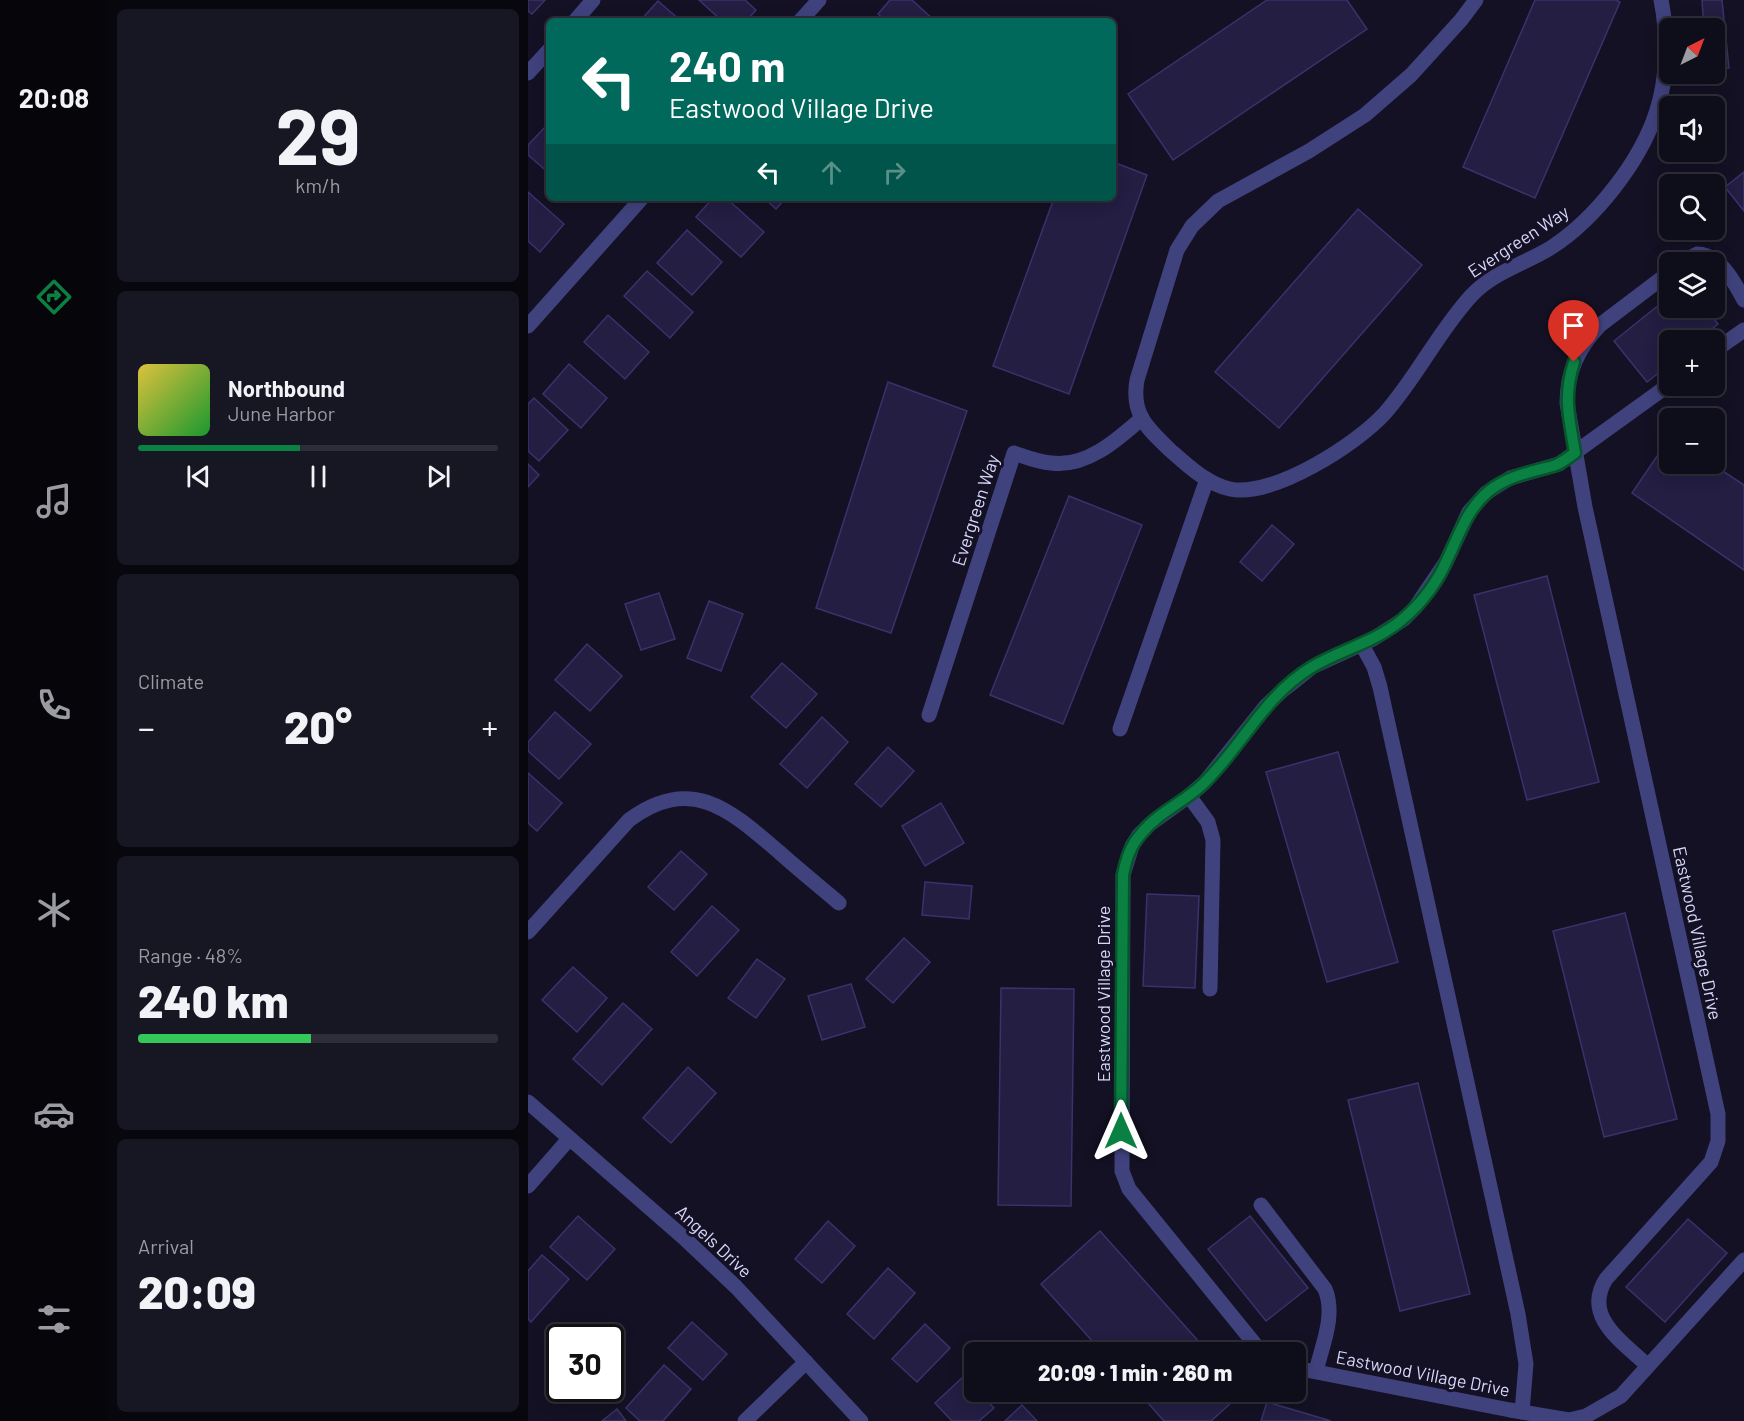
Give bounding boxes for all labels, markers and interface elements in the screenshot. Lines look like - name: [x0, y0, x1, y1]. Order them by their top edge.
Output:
- north arrow: [1659, 18, 1725, 84]
- map controls: [1659, 18, 1725, 474]
- text: 240 m: [669, 40, 785, 90]
- icon: left: [570, 42, 648, 120]
- text: 20:08: [19, 81, 89, 113]
- text: 29: [275, 87, 361, 181]
- text: Eastwood Village Drive: [669, 91, 934, 123]
- button: sound: [1659, 96, 1725, 162]
- icon: left: [752, 156, 785, 189]
- icon: ahead: [815, 156, 848, 189]
- icon: right: [878, 156, 911, 189]
- text: km/h: [295, 173, 341, 197]
- button: search: [1659, 174, 1725, 240]
- street label: Evergreen Way: [1463, 200, 1573, 282]
- button: layers: [1659, 252, 1725, 318]
- icon: directions: [33, 276, 75, 318]
- pin: [1548, 300, 1599, 362]
- icon: arrive: [1557, 309, 1590, 342]
- button: +: [1659, 330, 1725, 396]
- text: Northbound: [228, 375, 345, 401]
- text: June Harbor: [228, 401, 335, 425]
- button: −: [1659, 408, 1725, 474]
- street label: Evergreen Way: [947, 451, 1003, 569]
- icon: previous: [182, 460, 215, 493]
- icon: pause: [302, 460, 335, 493]
- icon: next: [422, 460, 455, 493]
- icon: music: [33, 480, 75, 522]
- text: Climate: [138, 669, 204, 693]
- icon: phone: [33, 684, 75, 726]
- text: 20°: [284, 699, 352, 753]
- text: −: [138, 707, 155, 747]
- text: +: [482, 707, 498, 747]
- street label: Eastwood Village Drive: [1669, 844, 1727, 1022]
- icon: climate: [33, 889, 75, 931]
- street label: Eastwood Village Drive: [1092, 906, 1114, 1082]
- text: Range · 48%: [138, 943, 243, 967]
- text: 240 km: [138, 973, 289, 1027]
- icon: car: [33, 1093, 75, 1135]
- position arrow: [1089, 1099, 1153, 1163]
- street label: Angels Drive: [671, 1200, 757, 1282]
- text: Arrival: [138, 1234, 194, 1258]
- text: 20:09: [138, 1264, 256, 1318]
- icon: filters: [33, 1298, 75, 1340]
- speed limit sign: 30: [546, 1324, 624, 1402]
- street label: Eastwood Village Drive: [1334, 1345, 1512, 1401]
- text: 20:09 · 1 min · 260 m: [1038, 1359, 1232, 1385]

